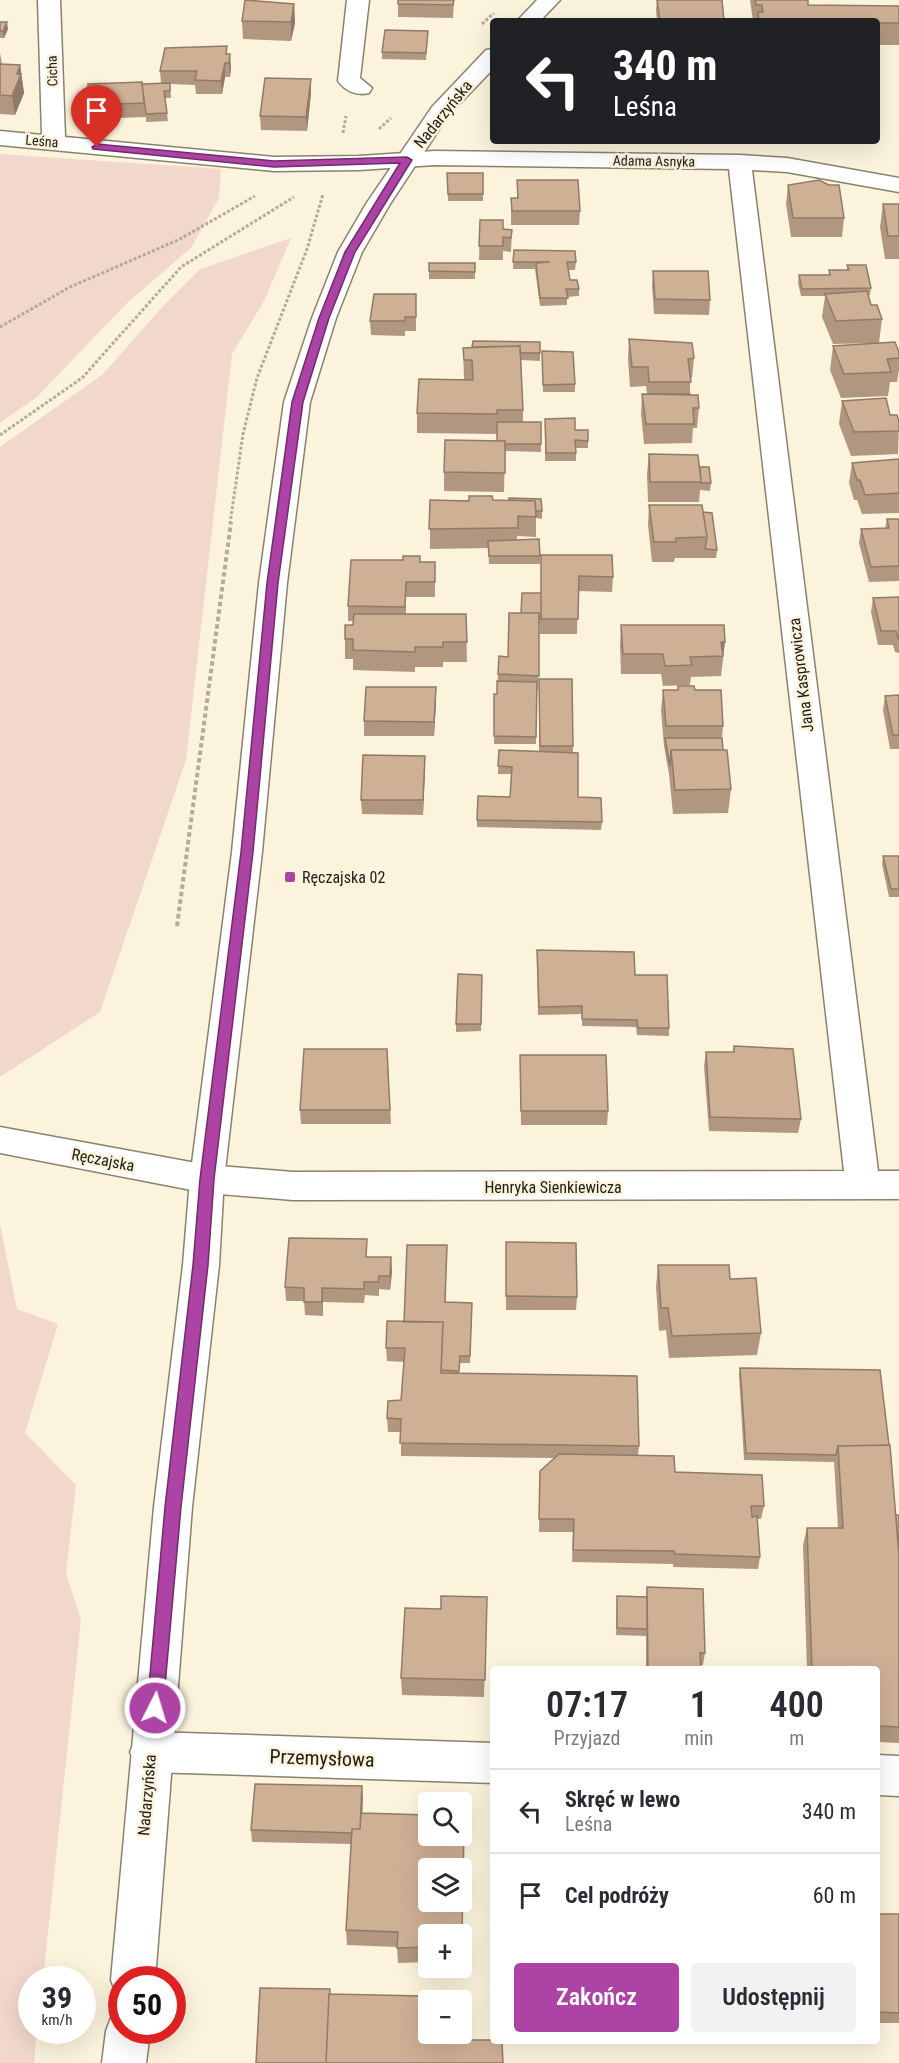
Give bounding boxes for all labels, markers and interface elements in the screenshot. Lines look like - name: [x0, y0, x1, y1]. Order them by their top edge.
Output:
- text: 340 m: [613, 41, 718, 90]
- icon: left: [514, 42, 592, 120]
- street label: Cicha: [43, 55, 61, 87]
- street label: Nadarzyńska: [410, 76, 476, 152]
- pin: [71, 85, 122, 147]
- text: Leśna: [613, 91, 677, 123]
- icon: arrive: [80, 94, 113, 127]
- street label: Leśna: [25, 132, 59, 150]
- street label: Adama Asnyka: [613, 152, 695, 170]
- street label: Jana Kasprowicza: [785, 617, 817, 733]
- place label: Ręczajska 02: [302, 868, 385, 887]
- marker: Ręczajska 02: [283, 870, 297, 884]
- street label: Ręczajska: [70, 1145, 136, 1175]
- street label: Henryka Sienkiewicza: [484, 1178, 622, 1197]
- position arrow: [123, 1676, 187, 1740]
- text: 07:17: [546, 1684, 628, 1726]
- text: 1: [690, 1684, 708, 1726]
- text: 400: [770, 1684, 824, 1726]
- text: Przyjazd: [554, 1726, 621, 1750]
- text: min: [684, 1726, 713, 1750]
- text: m: [789, 1726, 804, 1750]
- street label: Przemysłowa: [269, 1744, 375, 1772]
- street label: Nadarzyńska: [134, 1753, 160, 1837]
- text: Skręć w lewo: [565, 1787, 680, 1812]
- map controls: [418, 1792, 472, 2044]
- button: search: [418, 1792, 472, 1846]
- icon: left: [514, 1795, 547, 1828]
- text: 340 m: [802, 1799, 856, 1824]
- text: Leśna: [565, 1812, 612, 1836]
- button: layers: [418, 1858, 472, 1912]
- icon: arrive: [514, 1879, 547, 1912]
- text: Cel podróży: [565, 1883, 669, 1908]
- text: 60 m: [813, 1883, 856, 1908]
- button: +: [418, 1924, 472, 1978]
- button: Zakończ: [514, 1963, 679, 2032]
- button: Udostępnij: [691, 1963, 856, 2032]
- speed limit sign: 50: [108, 1966, 186, 2044]
- text: 39: [42, 1980, 72, 2015]
- button: −: [418, 1990, 472, 2044]
- text: km/h: [42, 2011, 72, 2029]

